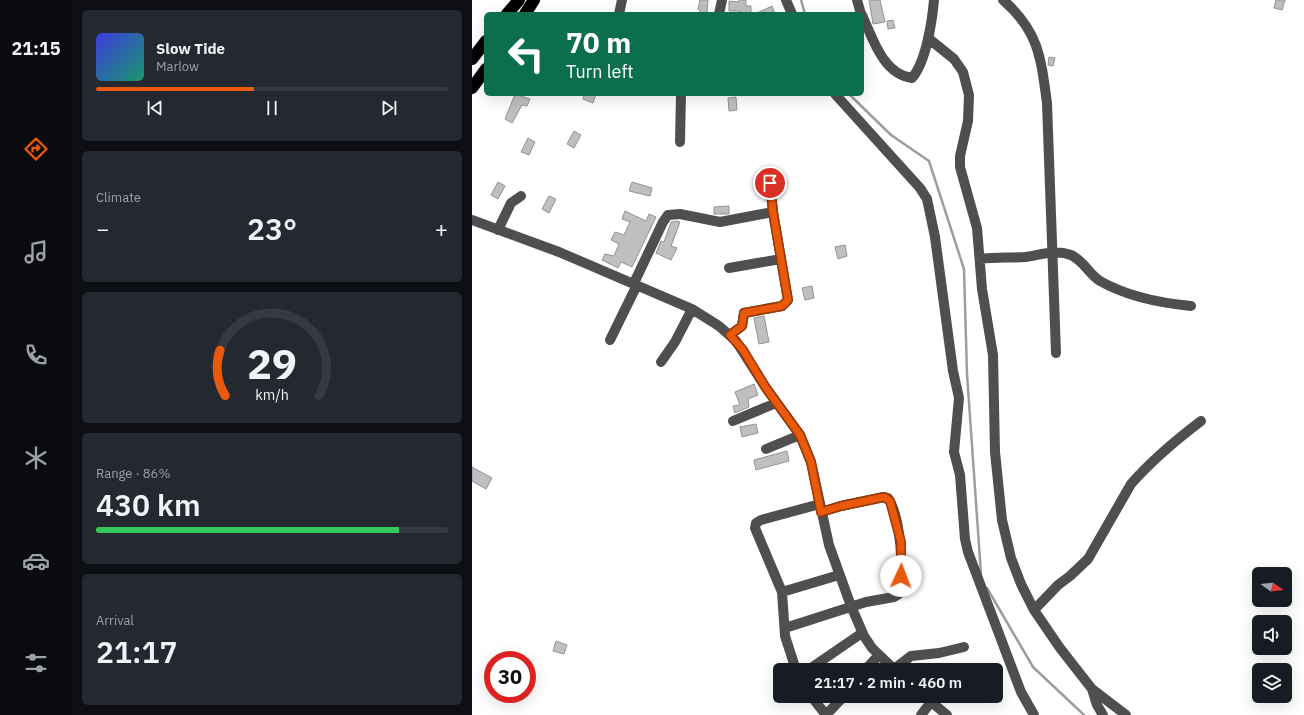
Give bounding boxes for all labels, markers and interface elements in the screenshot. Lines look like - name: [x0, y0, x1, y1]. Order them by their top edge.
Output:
- text: 70 m: [566, 24, 631, 61]
- icon: left: [500, 28, 552, 80]
- text: 21:15: [11, 37, 61, 60]
- text: Slow Tide: [156, 39, 225, 58]
- text: Marlow: [156, 58, 199, 75]
- text: Turn left: [566, 60, 634, 83]
- icon: previous: [144, 97, 166, 119]
- icon: pause: [261, 97, 283, 119]
- icon: next: [378, 97, 400, 119]
- icon: directions: [22, 135, 50, 163]
- pin: [753, 166, 787, 200]
- icon: arrive: [759, 172, 781, 194]
- text: Climate: [96, 189, 141, 206]
- text: 23°: [247, 209, 297, 248]
- text: −: [96, 214, 109, 243]
- text: +: [435, 214, 448, 243]
- icon: music: [22, 238, 50, 266]
- text: 29: [247, 335, 297, 389]
- icon: phone: [22, 341, 50, 369]
- text: km/h: [255, 384, 289, 403]
- icon: climate: [22, 444, 50, 472]
- text: Range · 86%: [96, 465, 170, 482]
- text: 430 km: [96, 485, 201, 524]
- icon: car: [22, 547, 50, 575]
- position arrow: [880, 555, 922, 597]
- north arrow: [1252, 567, 1292, 607]
- map controls: [1252, 567, 1292, 703]
- text: Arrival: [96, 612, 134, 629]
- button: sound: [1252, 615, 1292, 655]
- text: 21:17: [96, 632, 178, 671]
- icon: filters: [22, 649, 50, 677]
- speed limit sign: 30: [484, 651, 536, 703]
- button: layers: [1252, 663, 1292, 703]
- text: 21:17 · 2 min · 460 m: [814, 673, 962, 692]

